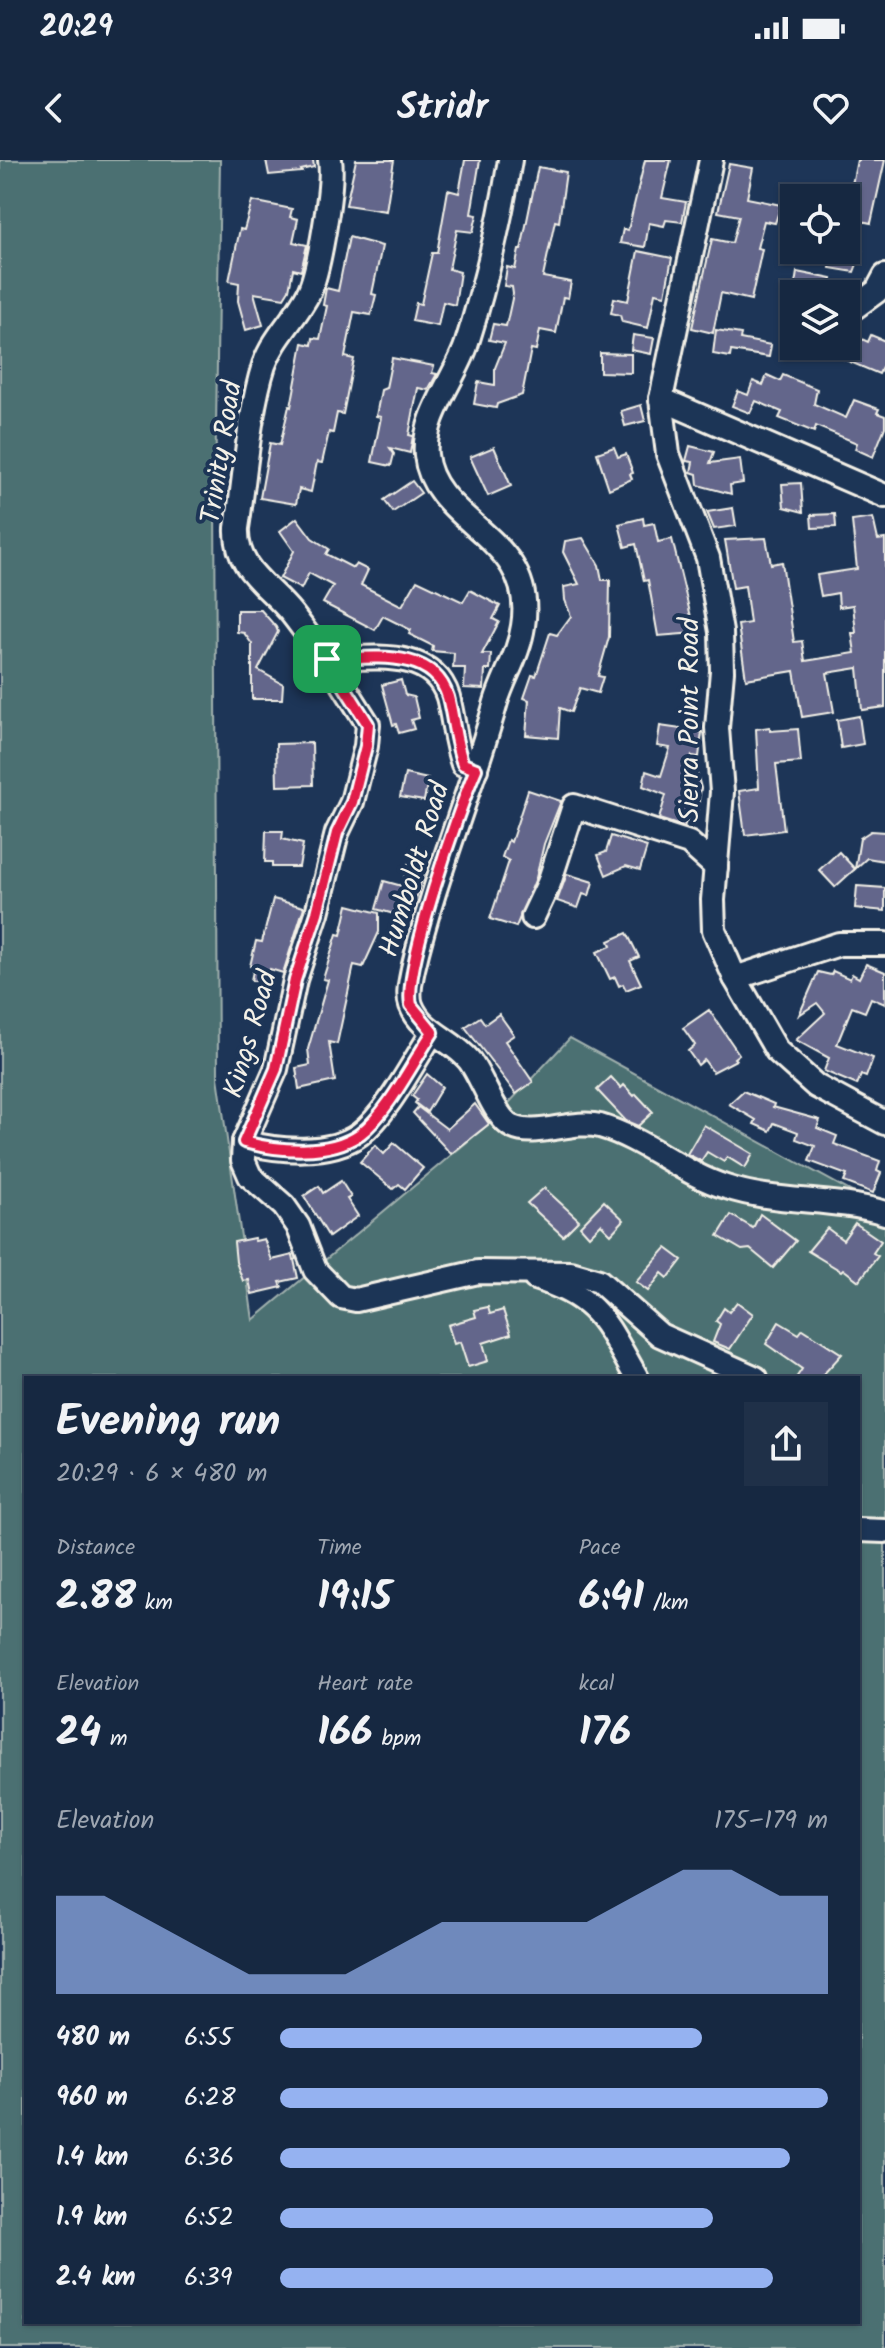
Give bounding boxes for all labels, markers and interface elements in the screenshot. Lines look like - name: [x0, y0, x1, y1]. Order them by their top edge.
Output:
- text: 20:29: [40, 4, 113, 52]
- text: Stridr: [397, 80, 488, 137]
- icon: back: [32, 86, 76, 130]
- icon: heart: [809, 86, 853, 130]
- map controls: [780, 184, 860, 360]
- button: locate: [780, 184, 860, 264]
- button: layers: [780, 280, 860, 360]
- street label: Trinity Road: [189, 377, 256, 527]
- street label: Sierra Point Road: [668, 617, 713, 822]
- pin: [293, 625, 361, 693]
- icon: arrive: [305, 637, 349, 681]
- street label: Humboldt Road: [367, 776, 464, 963]
- street label: Kings Road: [212, 965, 291, 1104]
- text: Evening run: [56, 1388, 280, 1458]
- button: share: [744, 1402, 828, 1486]
- text: 20:29 · 6 × 480 m: [56, 1453, 267, 1495]
- text: Distance: [56, 1531, 135, 1566]
- text: Time: [317, 1531, 362, 1566]
- text: Pace: [579, 1531, 621, 1566]
- text: 2.88: [56, 1566, 136, 1630]
- text: 19:15: [317, 1566, 392, 1630]
- text: 6:41: [579, 1566, 644, 1630]
- text: km: [136, 1586, 173, 1621]
- text: /km: [644, 1586, 689, 1621]
- text: Elevation: [56, 1667, 139, 1702]
- text: Heart rate: [317, 1667, 413, 1702]
- text: kcal: [579, 1667, 614, 1702]
- text: 24: [56, 1702, 101, 1766]
- text: 166: [317, 1702, 373, 1766]
- text: 176: [579, 1702, 631, 1766]
- text: m: [101, 1722, 127, 1757]
- text: bpm: [373, 1722, 421, 1757]
- text: Elevation: [56, 1800, 154, 1842]
- text: 175–179 m: [714, 1800, 828, 1842]
- text: 480 m: [56, 2017, 130, 2059]
- text: 6:55: [184, 2017, 233, 2059]
- text: 960 m: [56, 2077, 128, 2119]
- text: 6:28: [184, 2077, 236, 2119]
- text: 1.4 km: [56, 2137, 128, 2179]
- text: 6:36: [184, 2137, 234, 2179]
- text: 1.9 km: [56, 2197, 127, 2239]
- text: 6:52: [184, 2197, 234, 2239]
- text: 2.4 km: [56, 2257, 136, 2299]
- text: 6:39: [184, 2257, 232, 2299]

